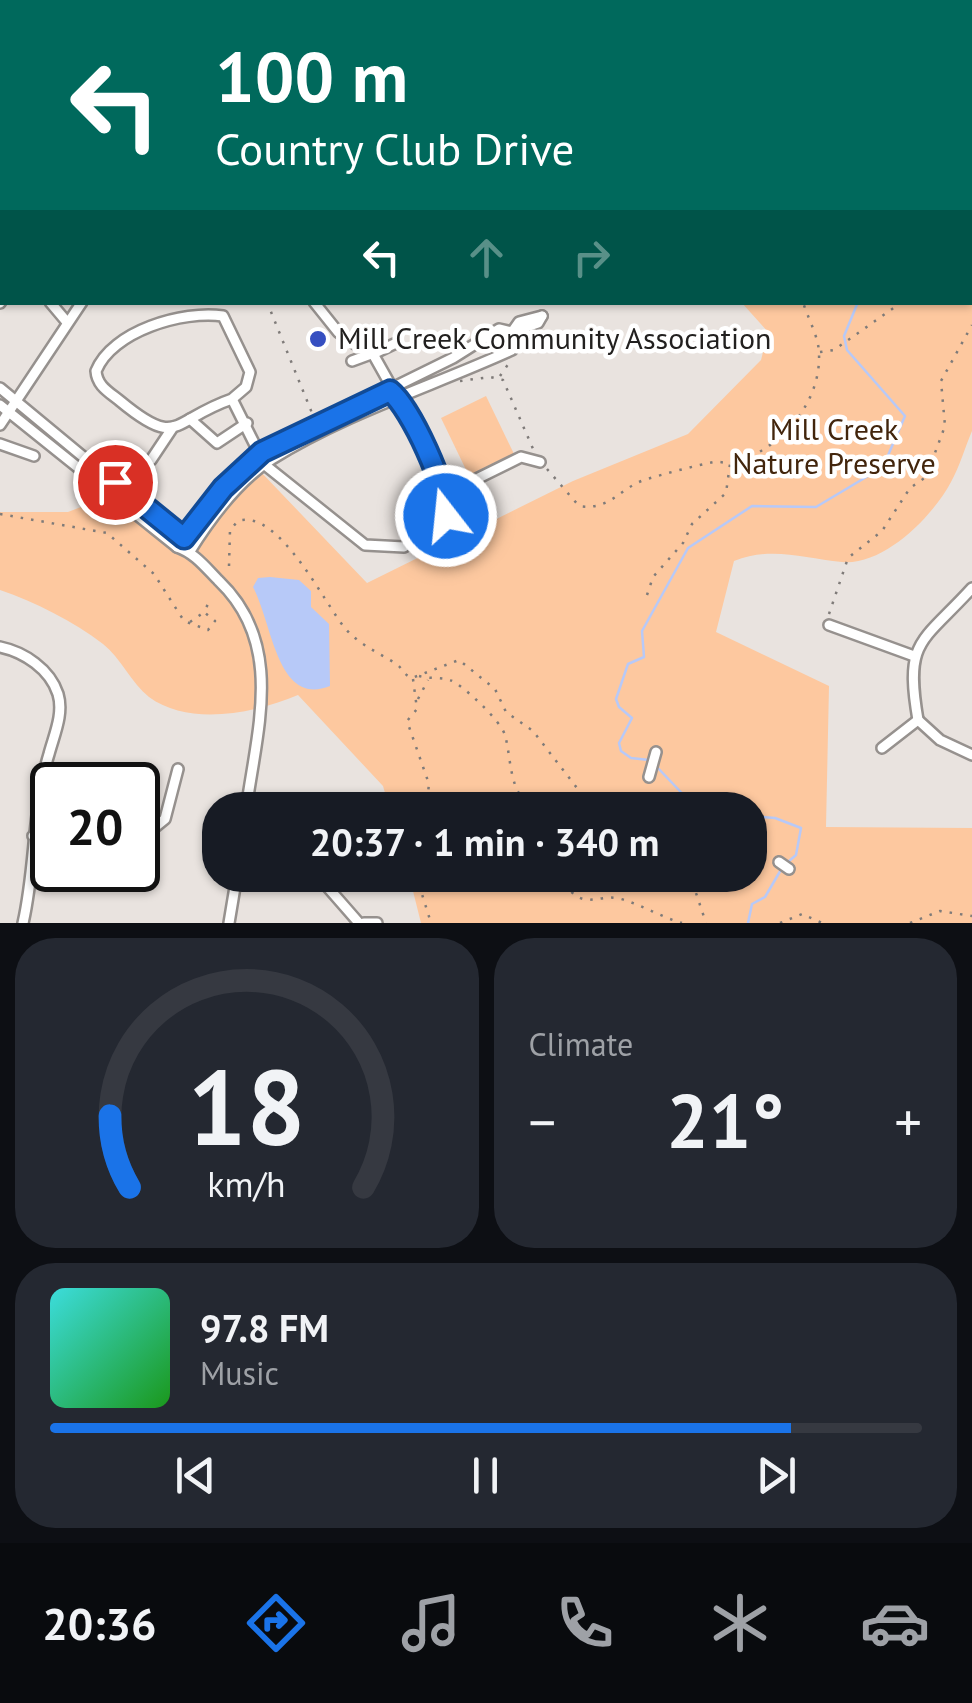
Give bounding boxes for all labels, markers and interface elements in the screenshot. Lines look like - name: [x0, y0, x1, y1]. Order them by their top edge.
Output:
- text: 100 m: [215, 31, 408, 121]
- icon: left: [50, 40, 180, 170]
- text: Country Club Drive: [215, 119, 574, 177]
- icon: left: [354, 230, 409, 285]
- icon: ahead: [459, 230, 514, 285]
- icon: right: [564, 230, 619, 285]
- place label: Mill Creek Community Association: [338, 318, 771, 357]
- marker: Mill Creek Community Association: [307, 328, 329, 350]
- park label: Mill Creek Nature Preserve: [732, 409, 936, 482]
- pin: [73, 440, 158, 525]
- icon: arrive: [88, 455, 143, 510]
- position arrow: [394, 464, 498, 568]
- speed limit sign: 20: [30, 762, 160, 892]
- text: 20:37 · 1 min · 340 m: [310, 817, 659, 866]
- text: Climate: [529, 1023, 633, 1065]
- text: 18: [188, 1039, 306, 1174]
- text: 21°: [666, 1072, 784, 1169]
- text: −: [529, 1086, 556, 1157]
- text: +: [894, 1086, 922, 1157]
- text: km/h: [208, 1161, 286, 1207]
- text: 97.8 FM: [200, 1303, 329, 1352]
- text: Music: [200, 1352, 279, 1394]
- icon: previous: [168, 1448, 223, 1503]
- icon: pause: [458, 1448, 513, 1503]
- icon: next: [749, 1448, 804, 1503]
- icon: directions: [241, 1588, 311, 1658]
- icon: music: [396, 1588, 466, 1658]
- icon: phone: [550, 1588, 620, 1658]
- icon: climate: [705, 1588, 775, 1658]
- icon: car: [860, 1588, 930, 1658]
- text: 20:36: [42, 1594, 156, 1652]

